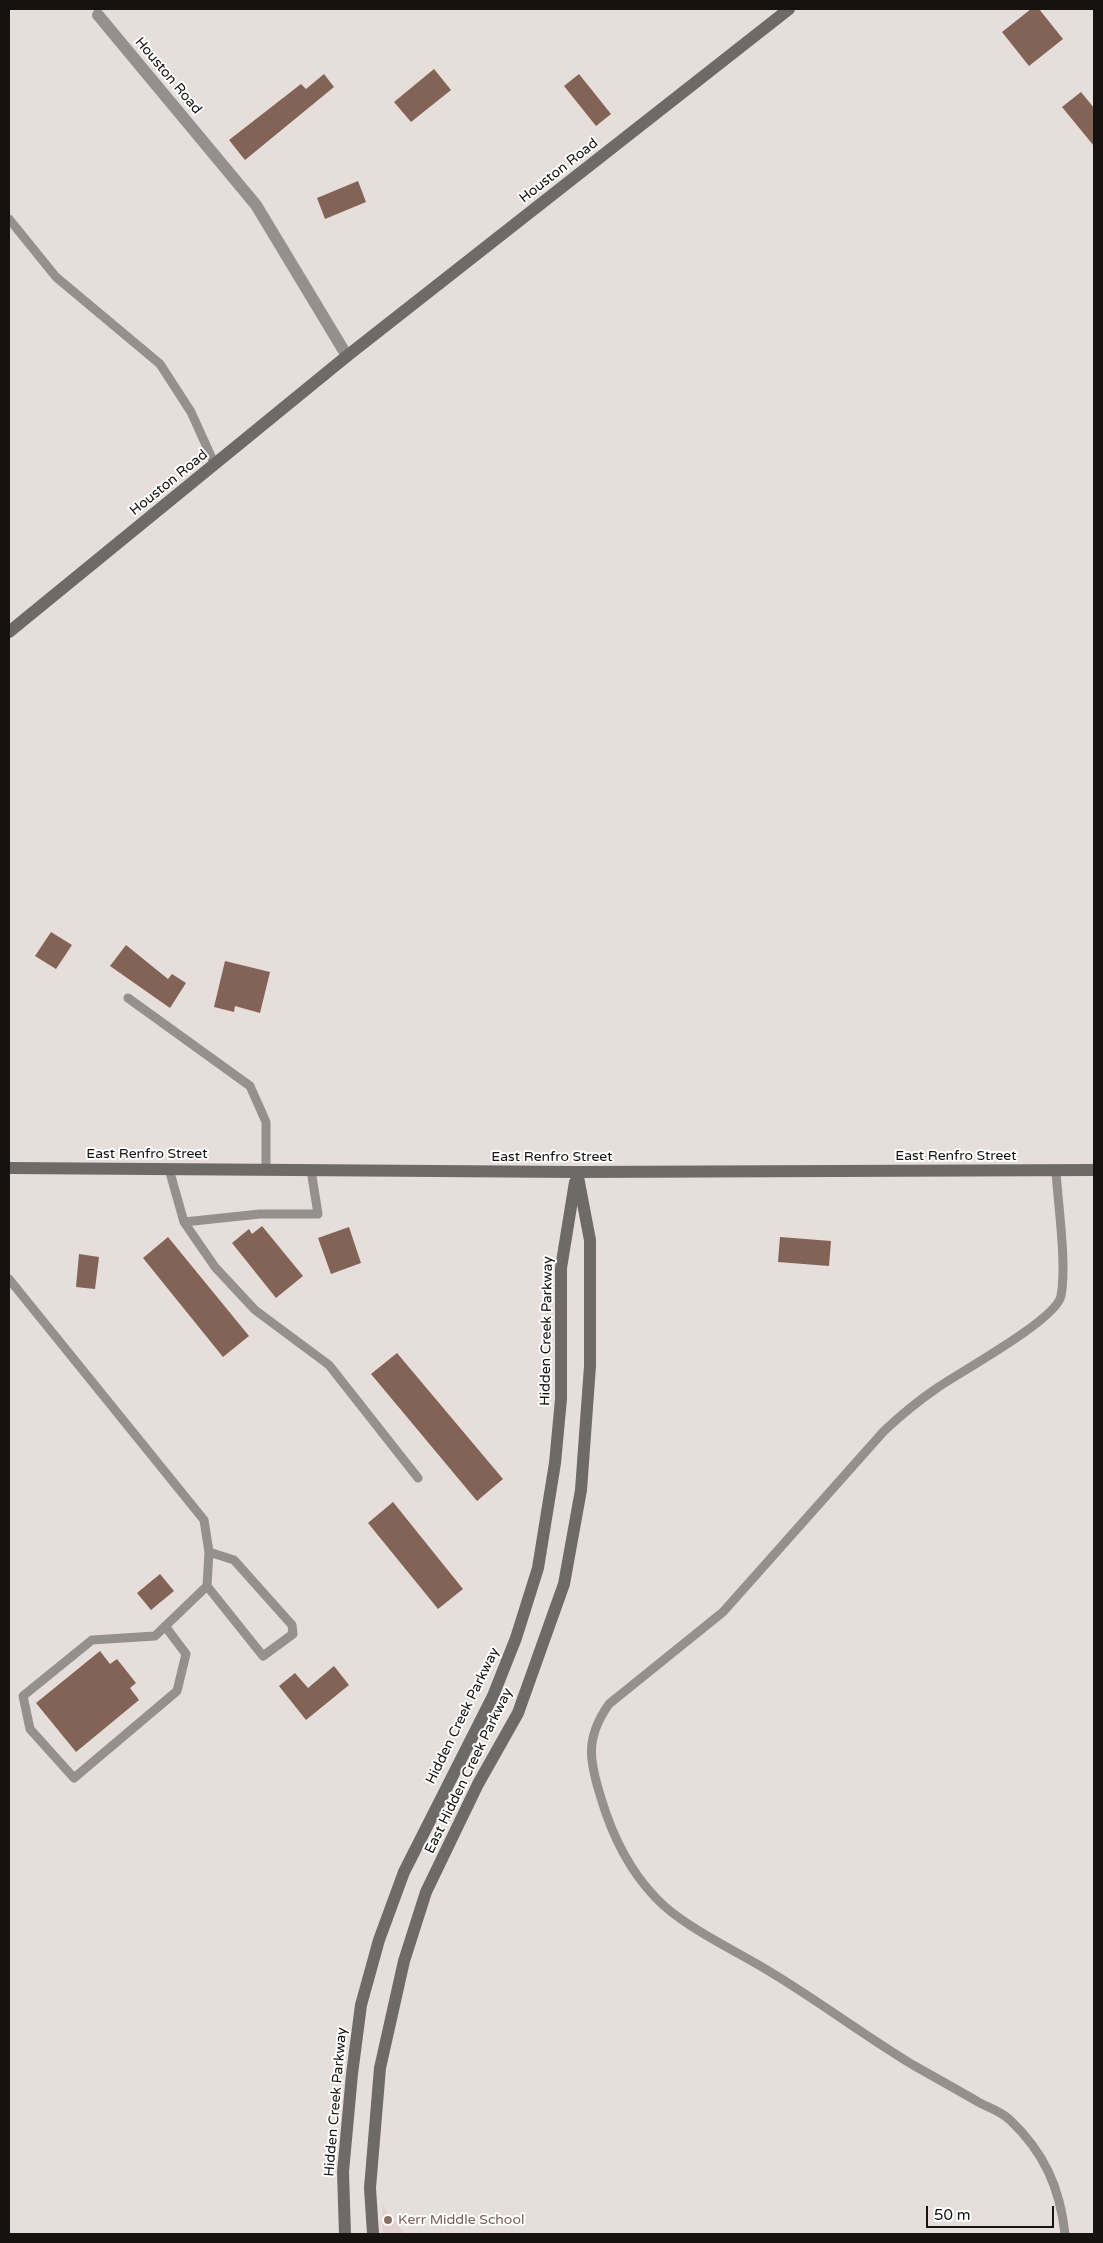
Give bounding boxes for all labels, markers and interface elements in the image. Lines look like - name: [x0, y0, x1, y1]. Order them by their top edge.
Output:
- street label: Houston Road: [131, 34, 205, 118]
- street label: Houston Road: [516, 135, 602, 207]
- street label: Houston Road: [127, 447, 211, 519]
- street label: East Renfro Street: [86, 1146, 208, 1162]
- street label: East Renfro Street: [895, 1148, 1017, 1164]
- street label: East Renfro Street: [491, 1149, 613, 1165]
- street label: Hidden Creek Parkway: [537, 1256, 557, 1406]
- street label: Hidden Creek Parkway: [423, 1645, 503, 1787]
- street label: East Hidden Creek Parkway: [422, 1685, 516, 1857]
- street label: Hidden Creek Parkway: [321, 2027, 351, 2177]
- scale bar: [928, 2196, 1056, 2228]
- text: 50 m: [934, 2206, 971, 2224]
- place label: Kerr Middle School: [398, 2212, 524, 2228]
- marker: Kerr Middle School: [382, 2214, 394, 2226]

